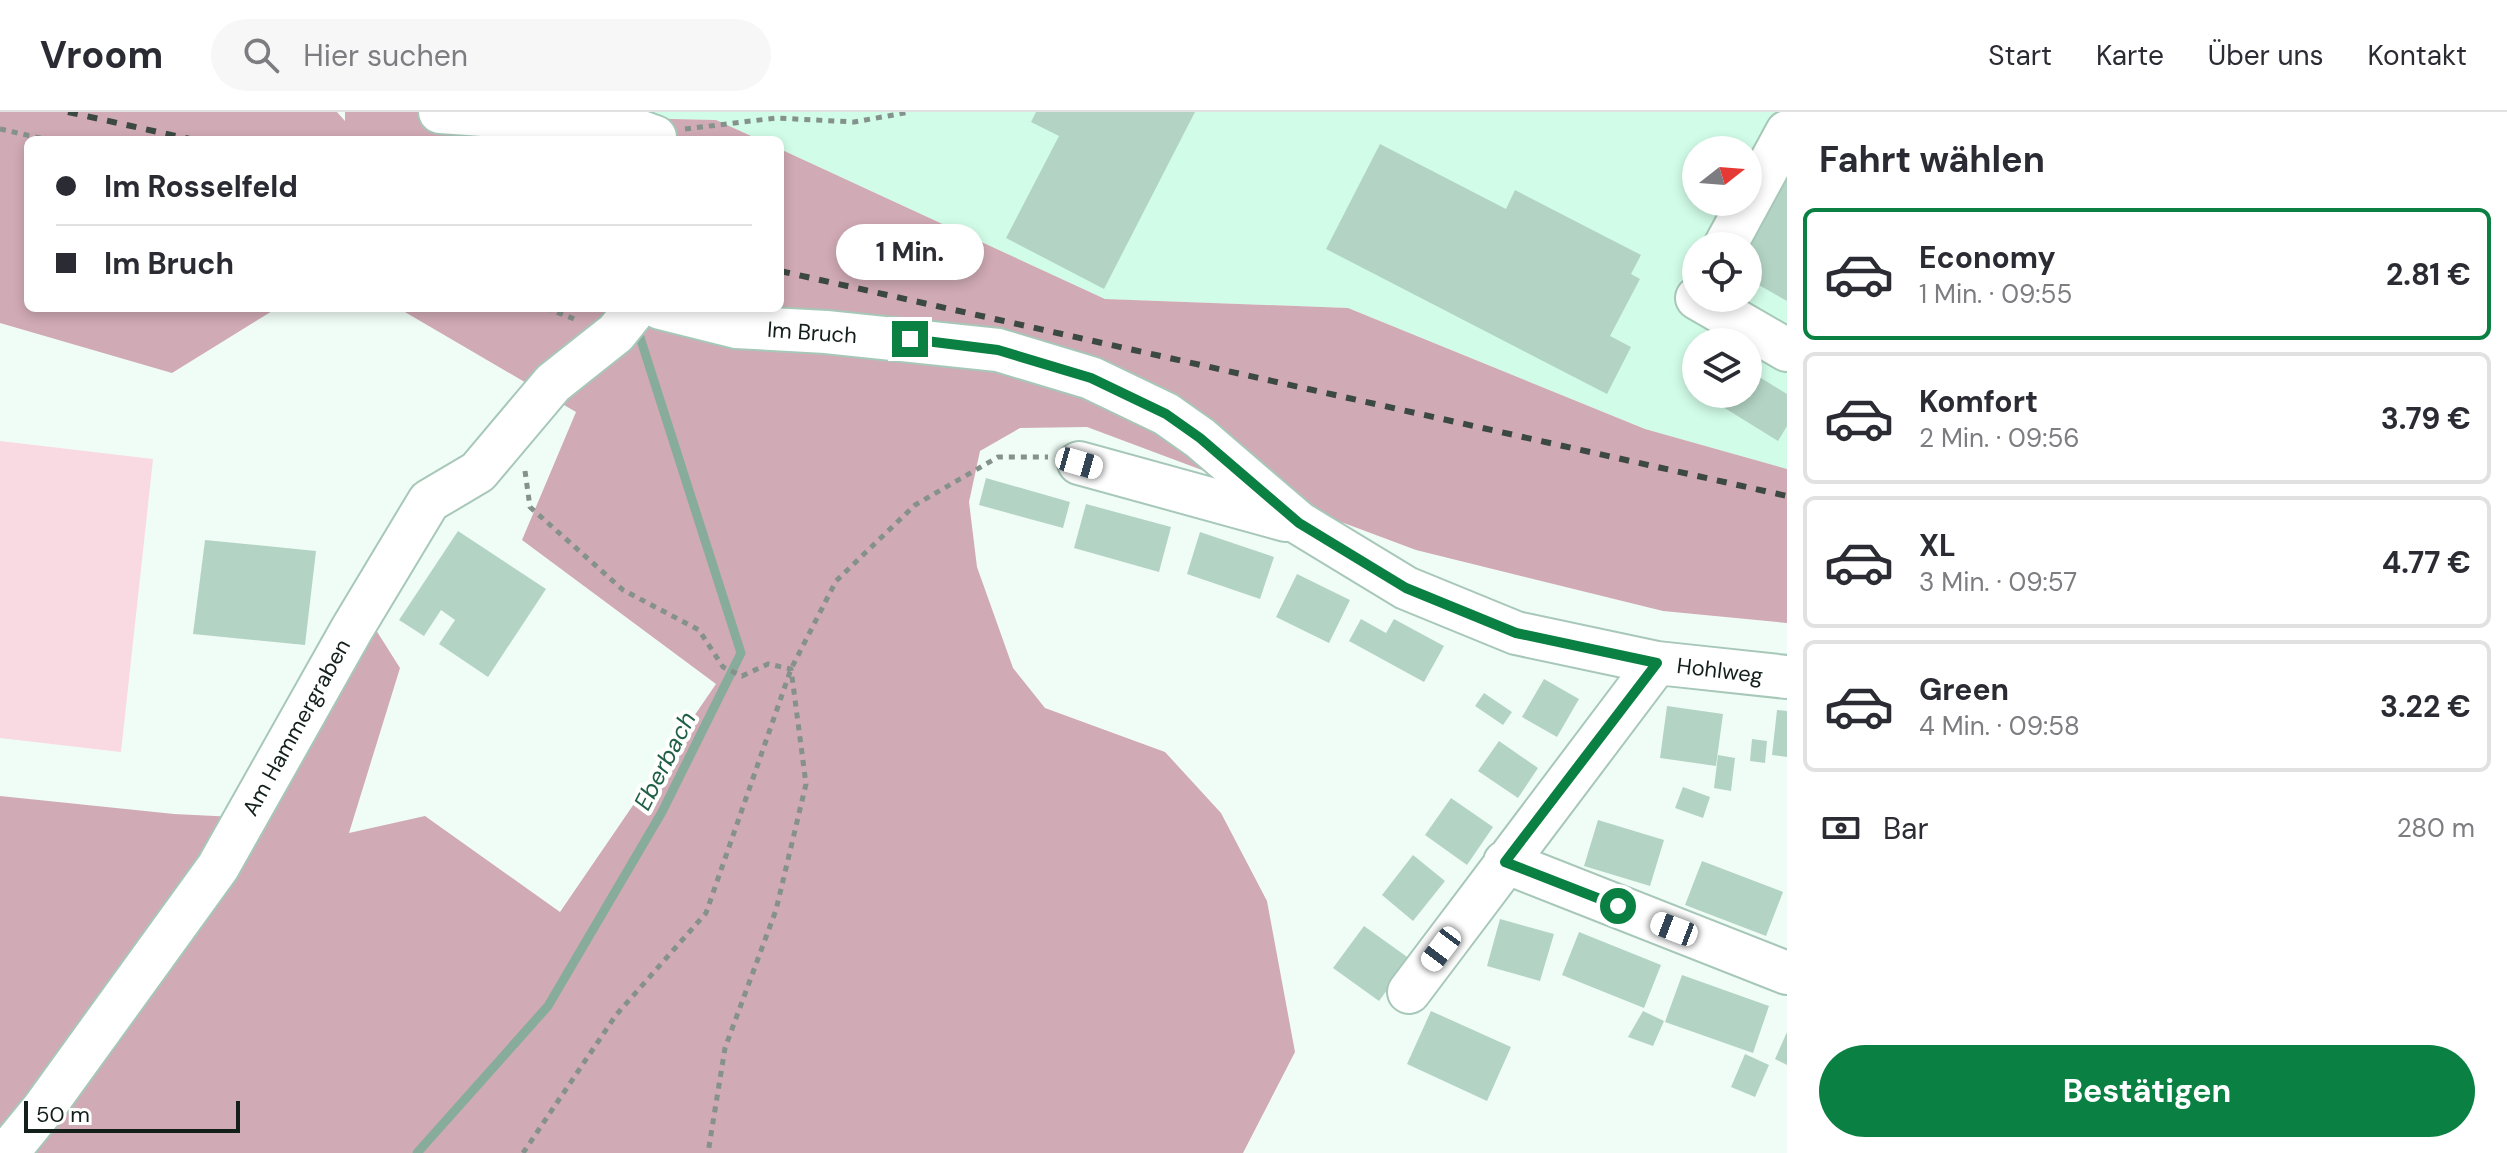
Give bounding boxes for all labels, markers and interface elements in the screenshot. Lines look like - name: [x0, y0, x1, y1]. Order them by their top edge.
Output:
- search box: [211, 19, 771, 91]
- text: Vroom: [40, 30, 163, 80]
- icon: search: [239, 33, 283, 77]
- text: Hier suchen: [303, 36, 468, 75]
- text: Start: [1988, 37, 2052, 74]
- text: Karte: [2096, 37, 2164, 74]
- text: Über uns: [2208, 37, 2324, 74]
- text: Kontakt: [2368, 37, 2467, 74]
- north arrow: [1682, 136, 1762, 216]
- map controls: [1682, 136, 1762, 408]
- text: Fahrt wählen: [1819, 136, 2045, 183]
- text: Im Rosselfeld: [104, 167, 298, 206]
- callout: 1 Min.: [836, 223, 984, 279]
- button: locate: [1682, 232, 1762, 312]
- text: 1 Min.: [876, 235, 944, 269]
- icon: car: [1823, 238, 1895, 310]
- text: Economy: [1919, 238, 2056, 277]
- text: Im Bruch: [104, 244, 234, 283]
- text: 2.81 €: [2386, 255, 2471, 294]
- text: 1 Min. · 09:55: [1919, 277, 2072, 311]
- street label: Im Bruch: [766, 315, 858, 350]
- route end: [892, 321, 928, 357]
- button: layers: [1682, 328, 1762, 408]
- icon: car: [1823, 382, 1895, 454]
- text: Komfort: [1919, 382, 2038, 421]
- text: 3.79 €: [2381, 399, 2471, 438]
- text: 2 Min. · 09:56: [1919, 421, 2080, 455]
- car: [1053, 445, 1105, 481]
- icon: car: [1823, 526, 1895, 598]
- text: XL: [1919, 526, 1956, 565]
- text: 4.77 €: [2382, 543, 2471, 582]
- text: 3 Min. · 09:57: [1919, 565, 2077, 599]
- street label: Am Hammergraben: [236, 634, 357, 821]
- street label: Hohlweg: [1675, 651, 1765, 690]
- icon: car: [1823, 670, 1895, 742]
- text: Green: [1919, 670, 2009, 709]
- text: 3.22 €: [2380, 687, 2471, 726]
- water label: Eberbach: [627, 706, 703, 815]
- text: 4 Min. · 09:58: [1919, 709, 2080, 743]
- icon: cash: [1819, 806, 1863, 850]
- text: Bar: [1883, 809, 1929, 848]
- text: 280 m: [2397, 811, 2475, 845]
- route start: [1600, 888, 1636, 924]
- car: [1647, 909, 1701, 949]
- car: [1417, 923, 1465, 975]
- button: Bestätigen: [1819, 1045, 2475, 1137]
- scale bar: [24, 1097, 240, 1133]
- text: 50 m: [36, 1100, 90, 1129]

